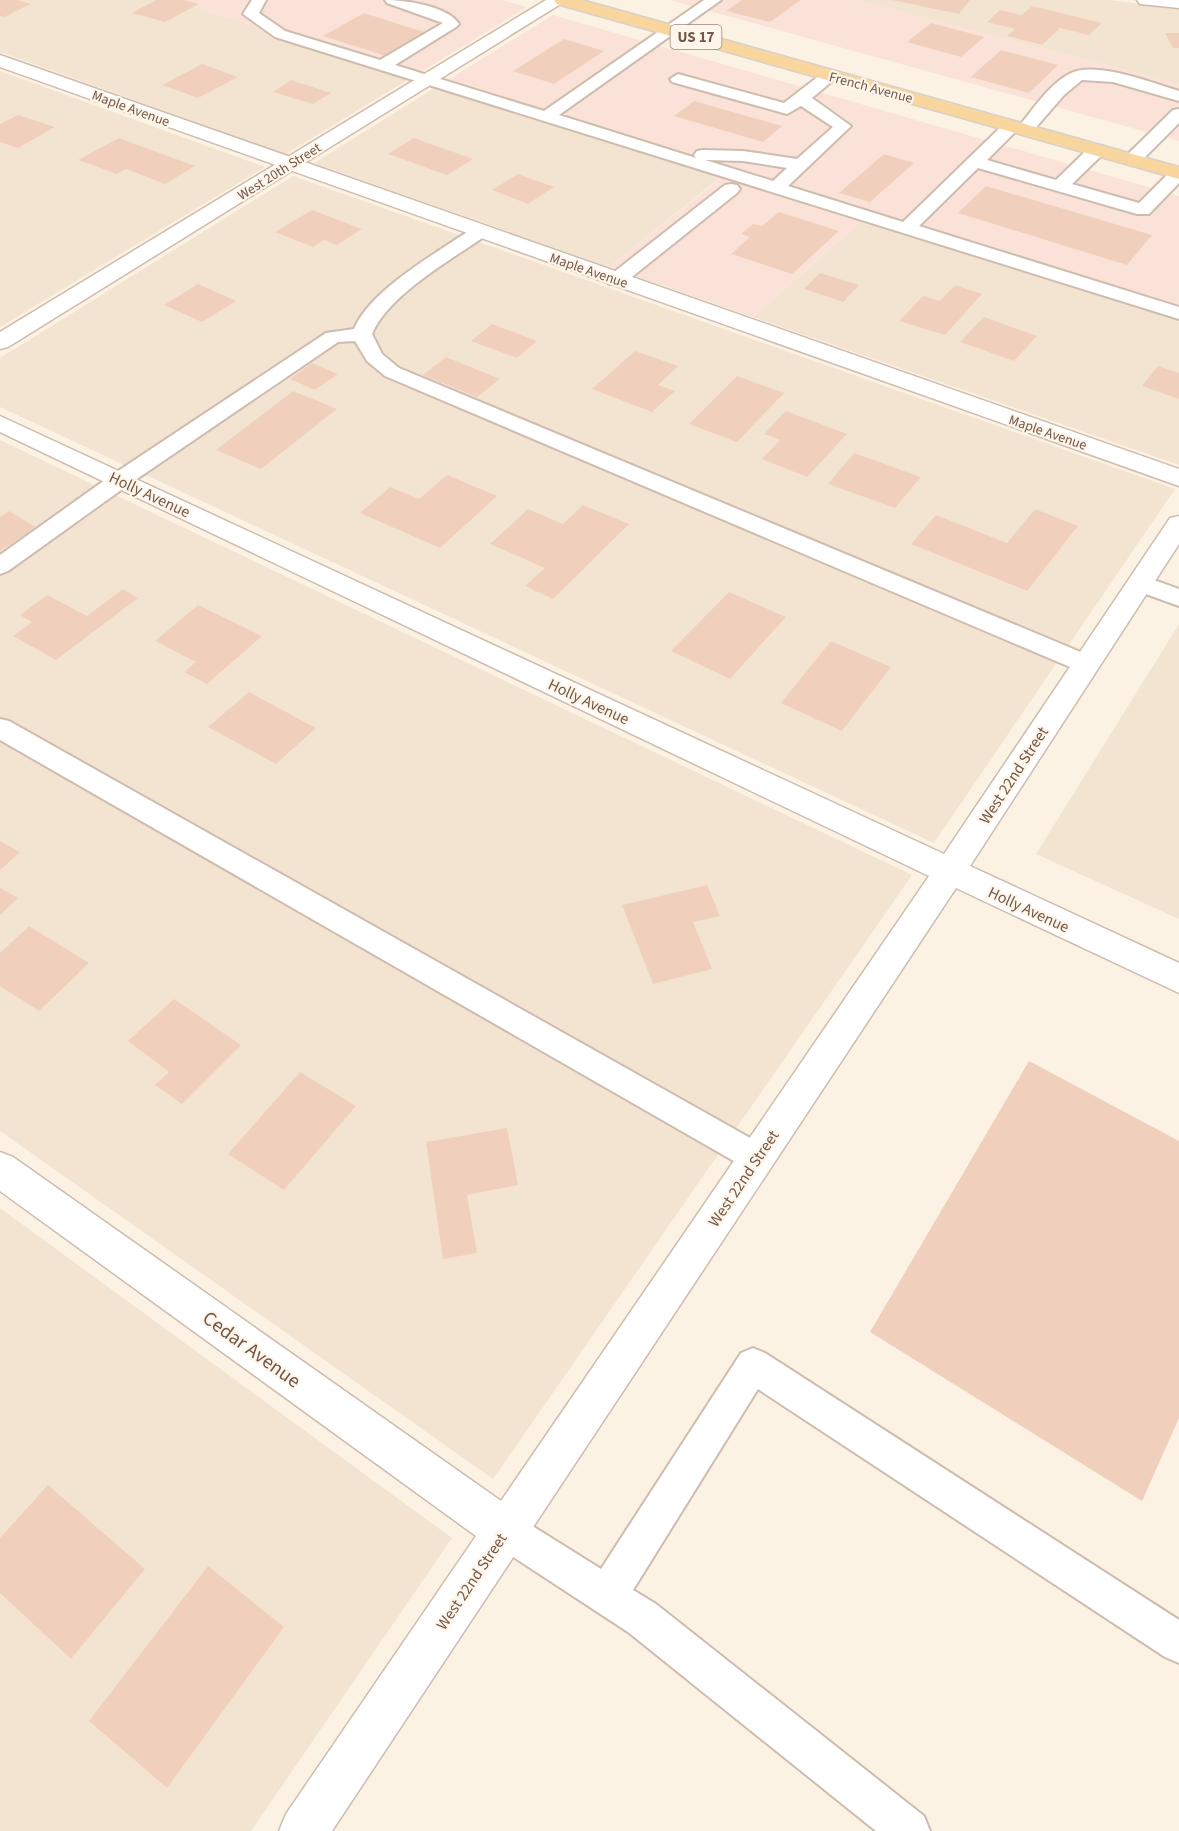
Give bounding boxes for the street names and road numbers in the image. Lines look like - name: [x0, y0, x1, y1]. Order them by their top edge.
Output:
- road number: US 17: [670, 25, 722, 49]
- street label: French Avenue: [827, 67, 915, 109]
- street label: Maple Avenue: [89, 86, 172, 132]
- street label: West 20th Street: [234, 138, 325, 206]
- street label: Maple Avenue: [547, 248, 630, 294]
- street label: Maple Avenue: [1006, 410, 1089, 456]
- street label: Holly Avenue: [105, 467, 194, 523]
- street label: Holly Avenue: [544, 674, 633, 730]
- street label: West 22nd Street: [974, 722, 1054, 829]
- street label: Holly Avenue: [984, 882, 1073, 938]
- street label: West 22nd Street: [703, 1125, 785, 1231]
- street label: Cedar Avenue: [197, 1305, 306, 1395]
- street label: West 22nd Street: [431, 1528, 513, 1634]

